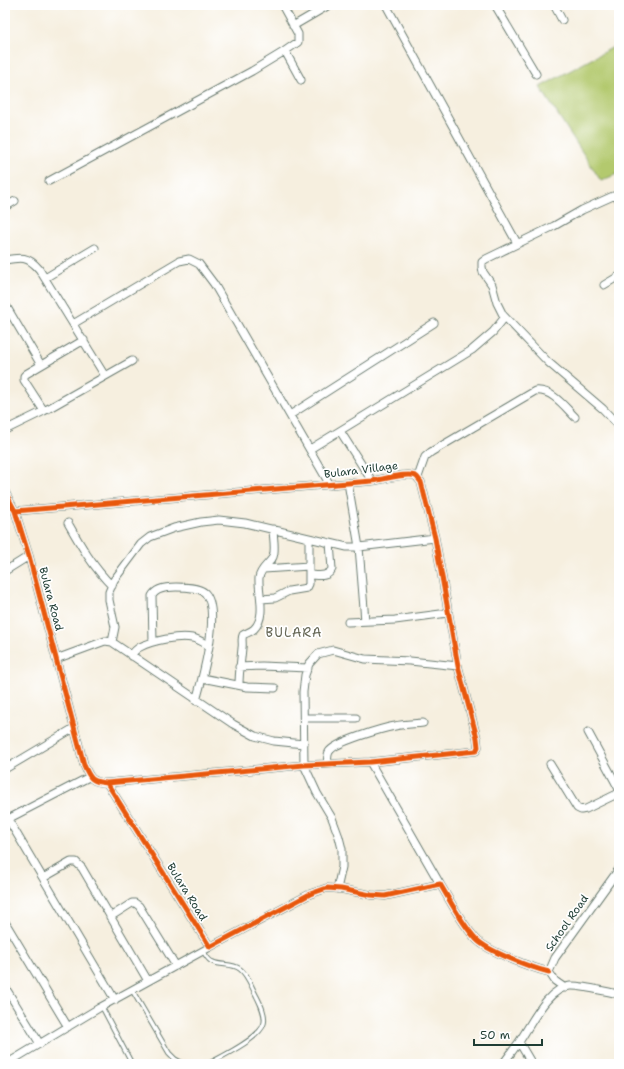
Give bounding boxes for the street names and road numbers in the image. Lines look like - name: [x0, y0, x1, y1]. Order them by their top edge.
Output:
- street label: Bulara Village: [323, 458, 399, 482]
- street label: Bulara Road: [35, 565, 67, 633]
- street label: Bulara Road: [163, 860, 211, 924]
- street label: School Road: [542, 892, 592, 954]

